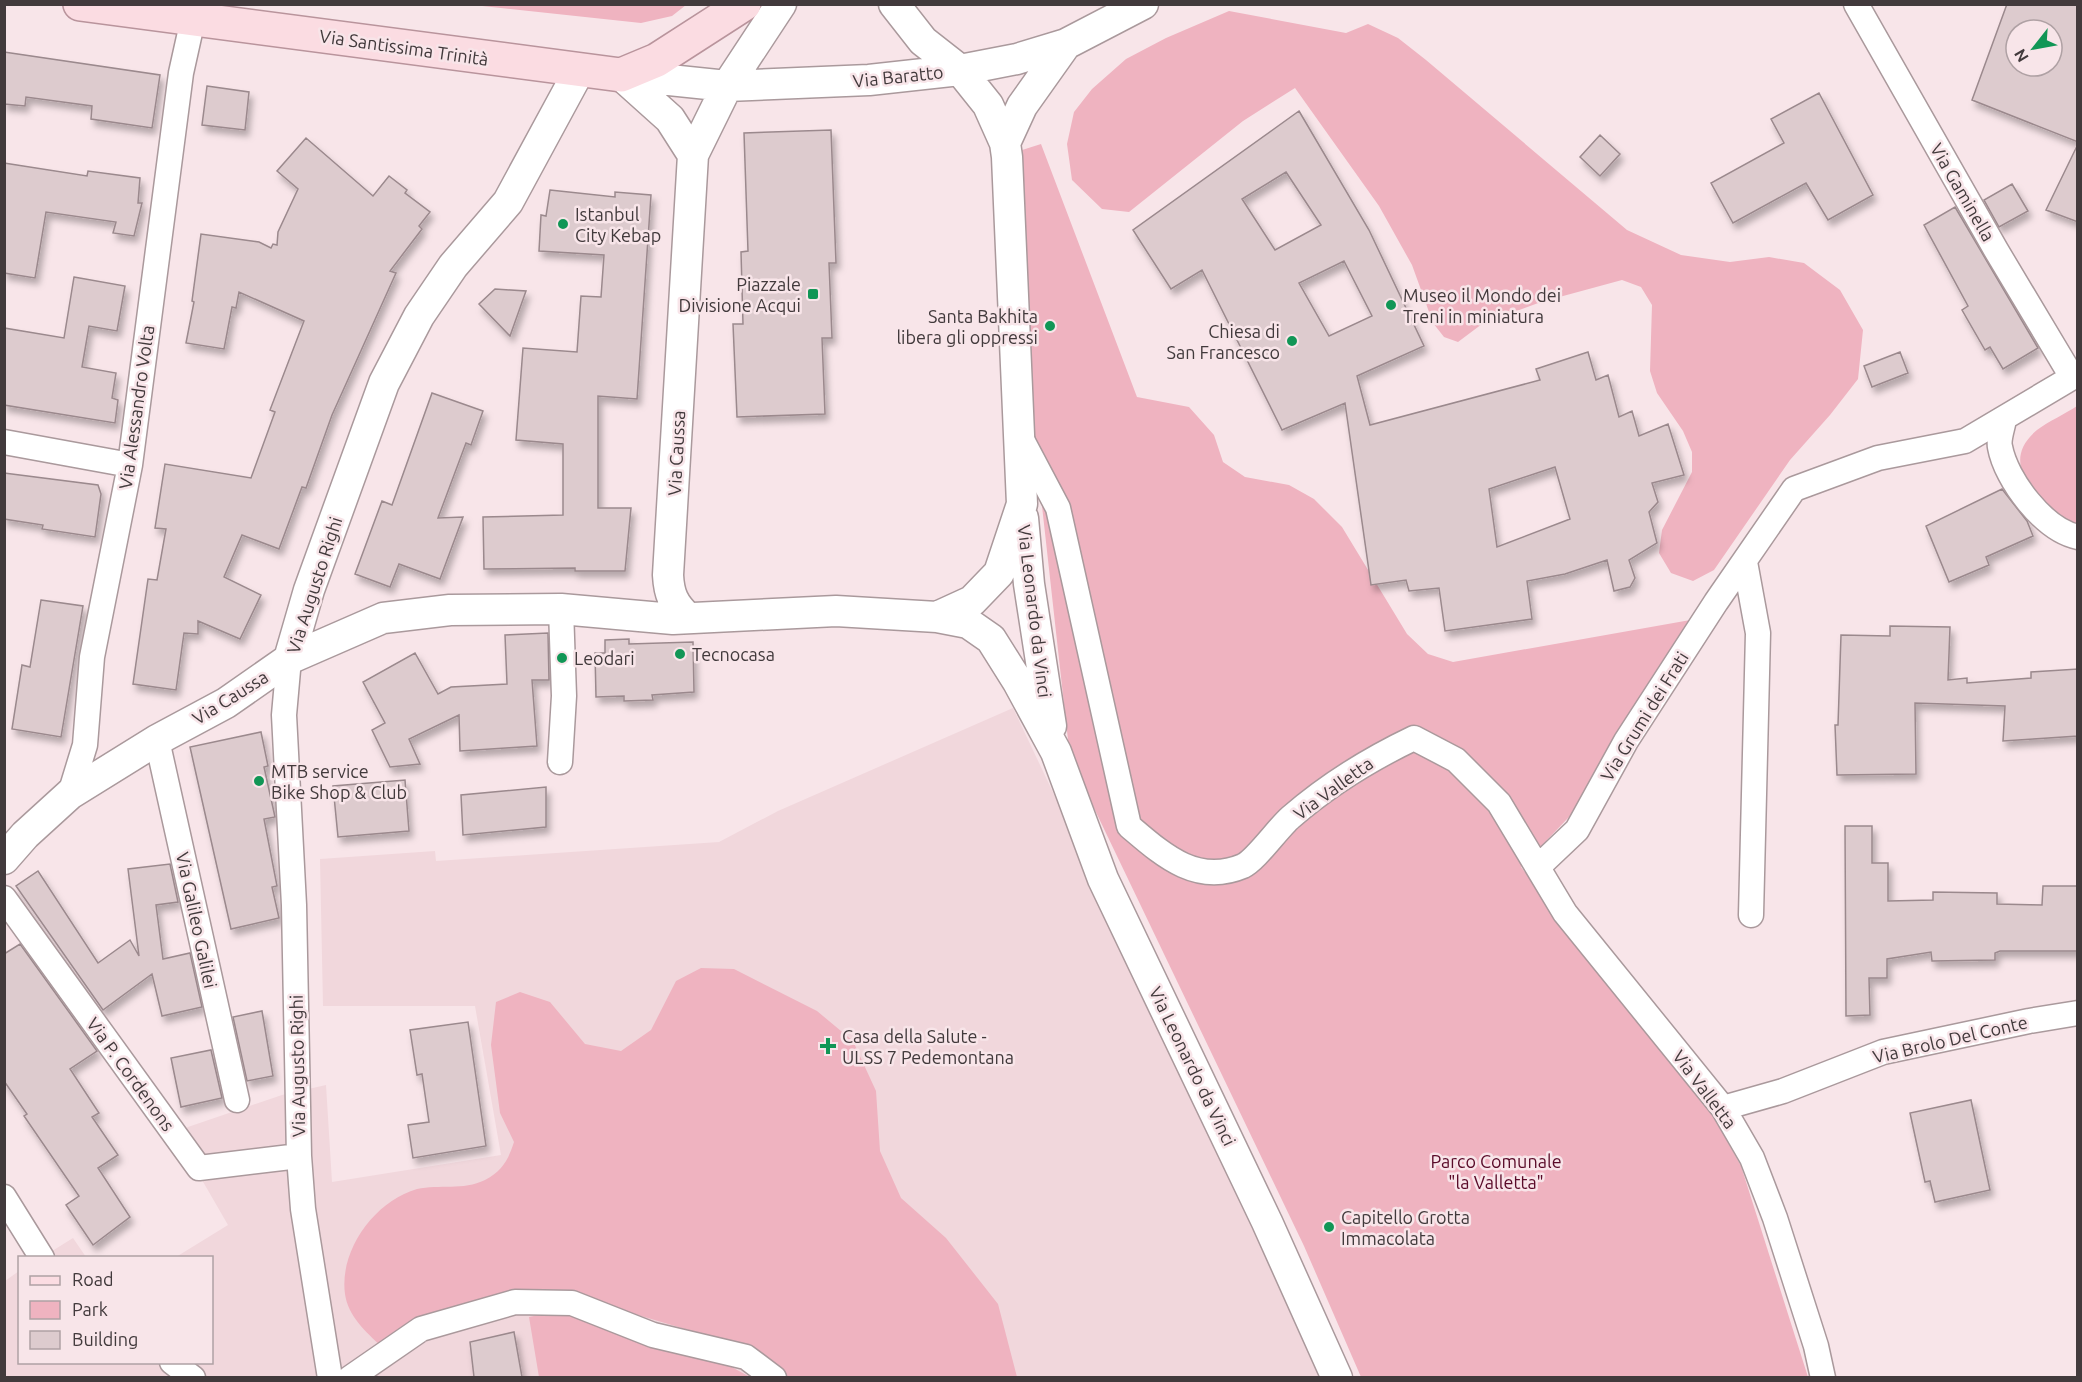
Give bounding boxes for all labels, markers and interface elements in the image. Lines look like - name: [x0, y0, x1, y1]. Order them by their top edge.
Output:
- north arrow: [2004, 18, 2064, 78]
- street label: Via Santissima Trinità: [318, 25, 490, 69]
- text: N: [2010, 46, 2032, 65]
- street label: Via Baratto: [852, 61, 944, 91]
- street label: Via Gaminella: [1927, 139, 1999, 245]
- place label: Istanbul City Kebap: [575, 204, 661, 245]
- marker: Istanbul City Kebap: [556, 217, 570, 231]
- place label: Piazzale Divisione Acqui: [679, 274, 801, 315]
- place label: Museo il Mondo dei Treni in miniatura: [1403, 285, 1561, 326]
- marker: Piazzale Divisione Acqui: [806, 287, 820, 301]
- marker: Museo il Mondo dei Treni in miniatura: [1384, 298, 1398, 312]
- place label: Santa Bakhita libera gli oppressi: [896, 306, 1038, 347]
- marker: Santa Bakhita libera gli oppressi: [1043, 319, 1057, 333]
- place label: Chiesa di San Francesco: [1166, 321, 1280, 362]
- street label: Via Alessandro Volta: [115, 324, 157, 490]
- marker: Chiesa di San Francesco: [1285, 334, 1299, 348]
- street label: Via Caussa: [664, 410, 688, 496]
- street label: Via Augusto Righi: [282, 514, 346, 656]
- street label: Via Leonardo da Vinci: [1014, 523, 1056, 699]
- place label: Tecnocasa: [692, 644, 775, 664]
- marker: Tecnocasa: [673, 647, 687, 661]
- place label: Leodari: [574, 648, 635, 668]
- street label: Via Grumi dei Frati: [1596, 648, 1692, 784]
- marker: Leodari: [555, 651, 569, 665]
- street label: Via Caussa: [189, 666, 271, 728]
- street label: Via Valletta: [1290, 753, 1376, 823]
- place label: MTB service Bike Shop & Club: [271, 761, 407, 802]
- marker: MTB service Bike Shop & Club: [252, 774, 266, 788]
- street label: Via Galileo Galilei: [173, 850, 221, 990]
- street label: Via Leonardo da Vinci: [1146, 983, 1240, 1149]
- street label: Via Augusto Righi: [286, 995, 308, 1137]
- street label: Via Brolo Del Conte: [1871, 1011, 2029, 1067]
- street label: Via P. Cordenons: [83, 1013, 179, 1135]
- place label: Casa della Salute - ULSS 7 Pedemontana: [842, 1026, 1014, 1067]
- marker: Casa della Salute - ULSS 7 Pedemontana: [819, 1037, 837, 1055]
- street label: Via Valletta: [1669, 1046, 1741, 1132]
- park label: Parco Comunale "la Valletta": [1430, 1151, 1562, 1192]
- place label: Capitello Grotta Immacolata: [1341, 1207, 1470, 1248]
- marker: Capitello Grotta Immacolata: [1322, 1220, 1336, 1234]
- legend: [18, 1256, 213, 1364]
- text: Road: [72, 1269, 114, 1289]
- text: Park: [72, 1299, 108, 1319]
- text: Building: [72, 1329, 138, 1349]

